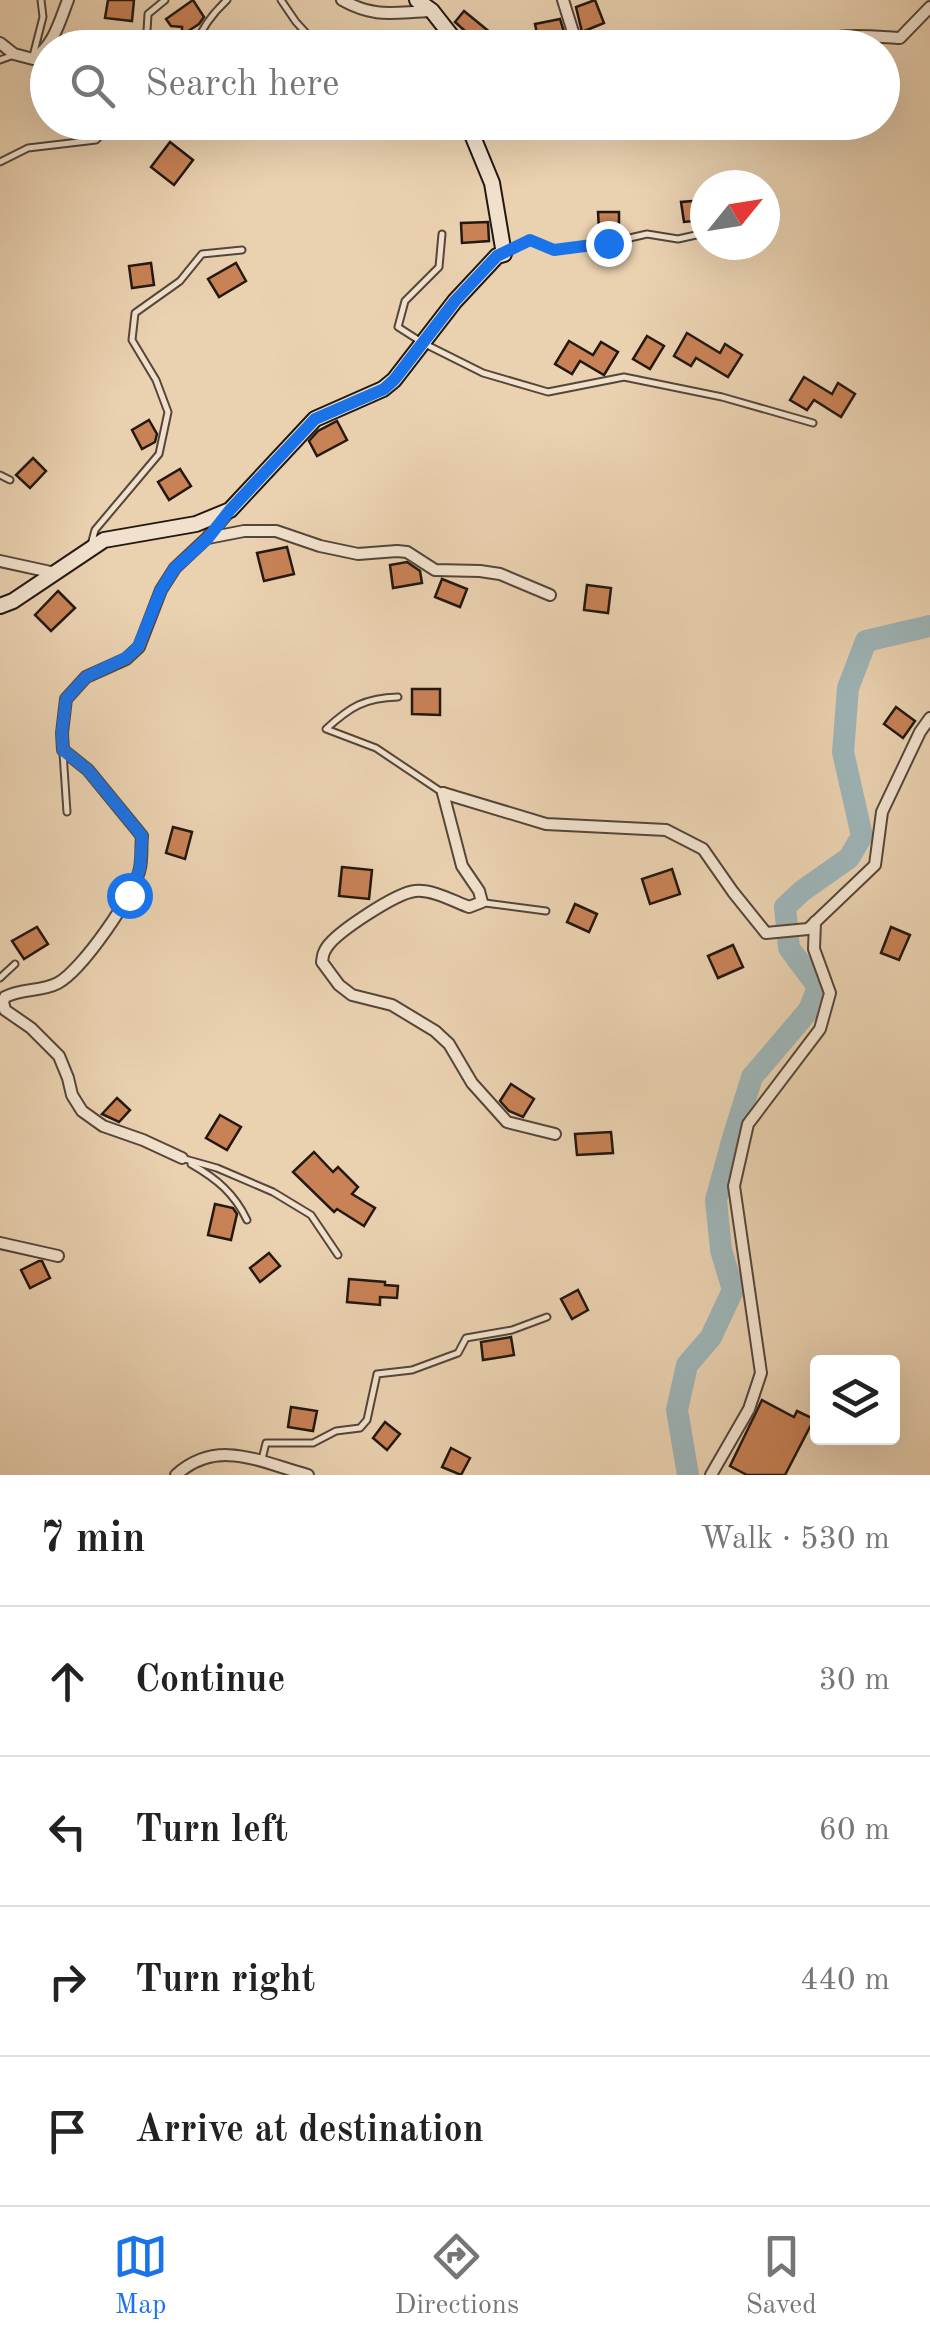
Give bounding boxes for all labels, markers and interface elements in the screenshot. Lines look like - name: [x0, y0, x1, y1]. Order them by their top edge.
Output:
- search box: [30, 30, 900, 140]
- icon: search: [65, 58, 120, 113]
- text: Search here: [145, 66, 340, 104]
- north arrow: [690, 170, 780, 260]
- route end: [586, 221, 632, 267]
- route start: [107, 873, 153, 919]
- map controls: [810, 1355, 900, 1445]
- button: layers: [810, 1355, 900, 1445]
- text: 7 min: [40, 1519, 146, 1561]
- text: Walk · 530 m: [700, 1524, 890, 1556]
- icon: ahead: [40, 1654, 95, 1709]
- text: Continue: [135, 1662, 285, 1700]
- text: 30 m: [819, 1665, 890, 1697]
- icon: left: [40, 1804, 95, 1859]
- text: Turn left: [135, 1812, 288, 1850]
- text: 60 m: [819, 1815, 890, 1847]
- icon: right: [40, 1954, 95, 2009]
- text: Turn right: [135, 1962, 315, 2000]
- text: 440 m: [800, 1965, 890, 1997]
- icon: arrive: [40, 2104, 95, 2159]
- text: Arrive at destination: [135, 2112, 484, 2150]
- tab: Map: [113, 2229, 168, 2324]
- tab: Directions: [395, 2229, 519, 2324]
- tab: Saved: [745, 2229, 817, 2324]

